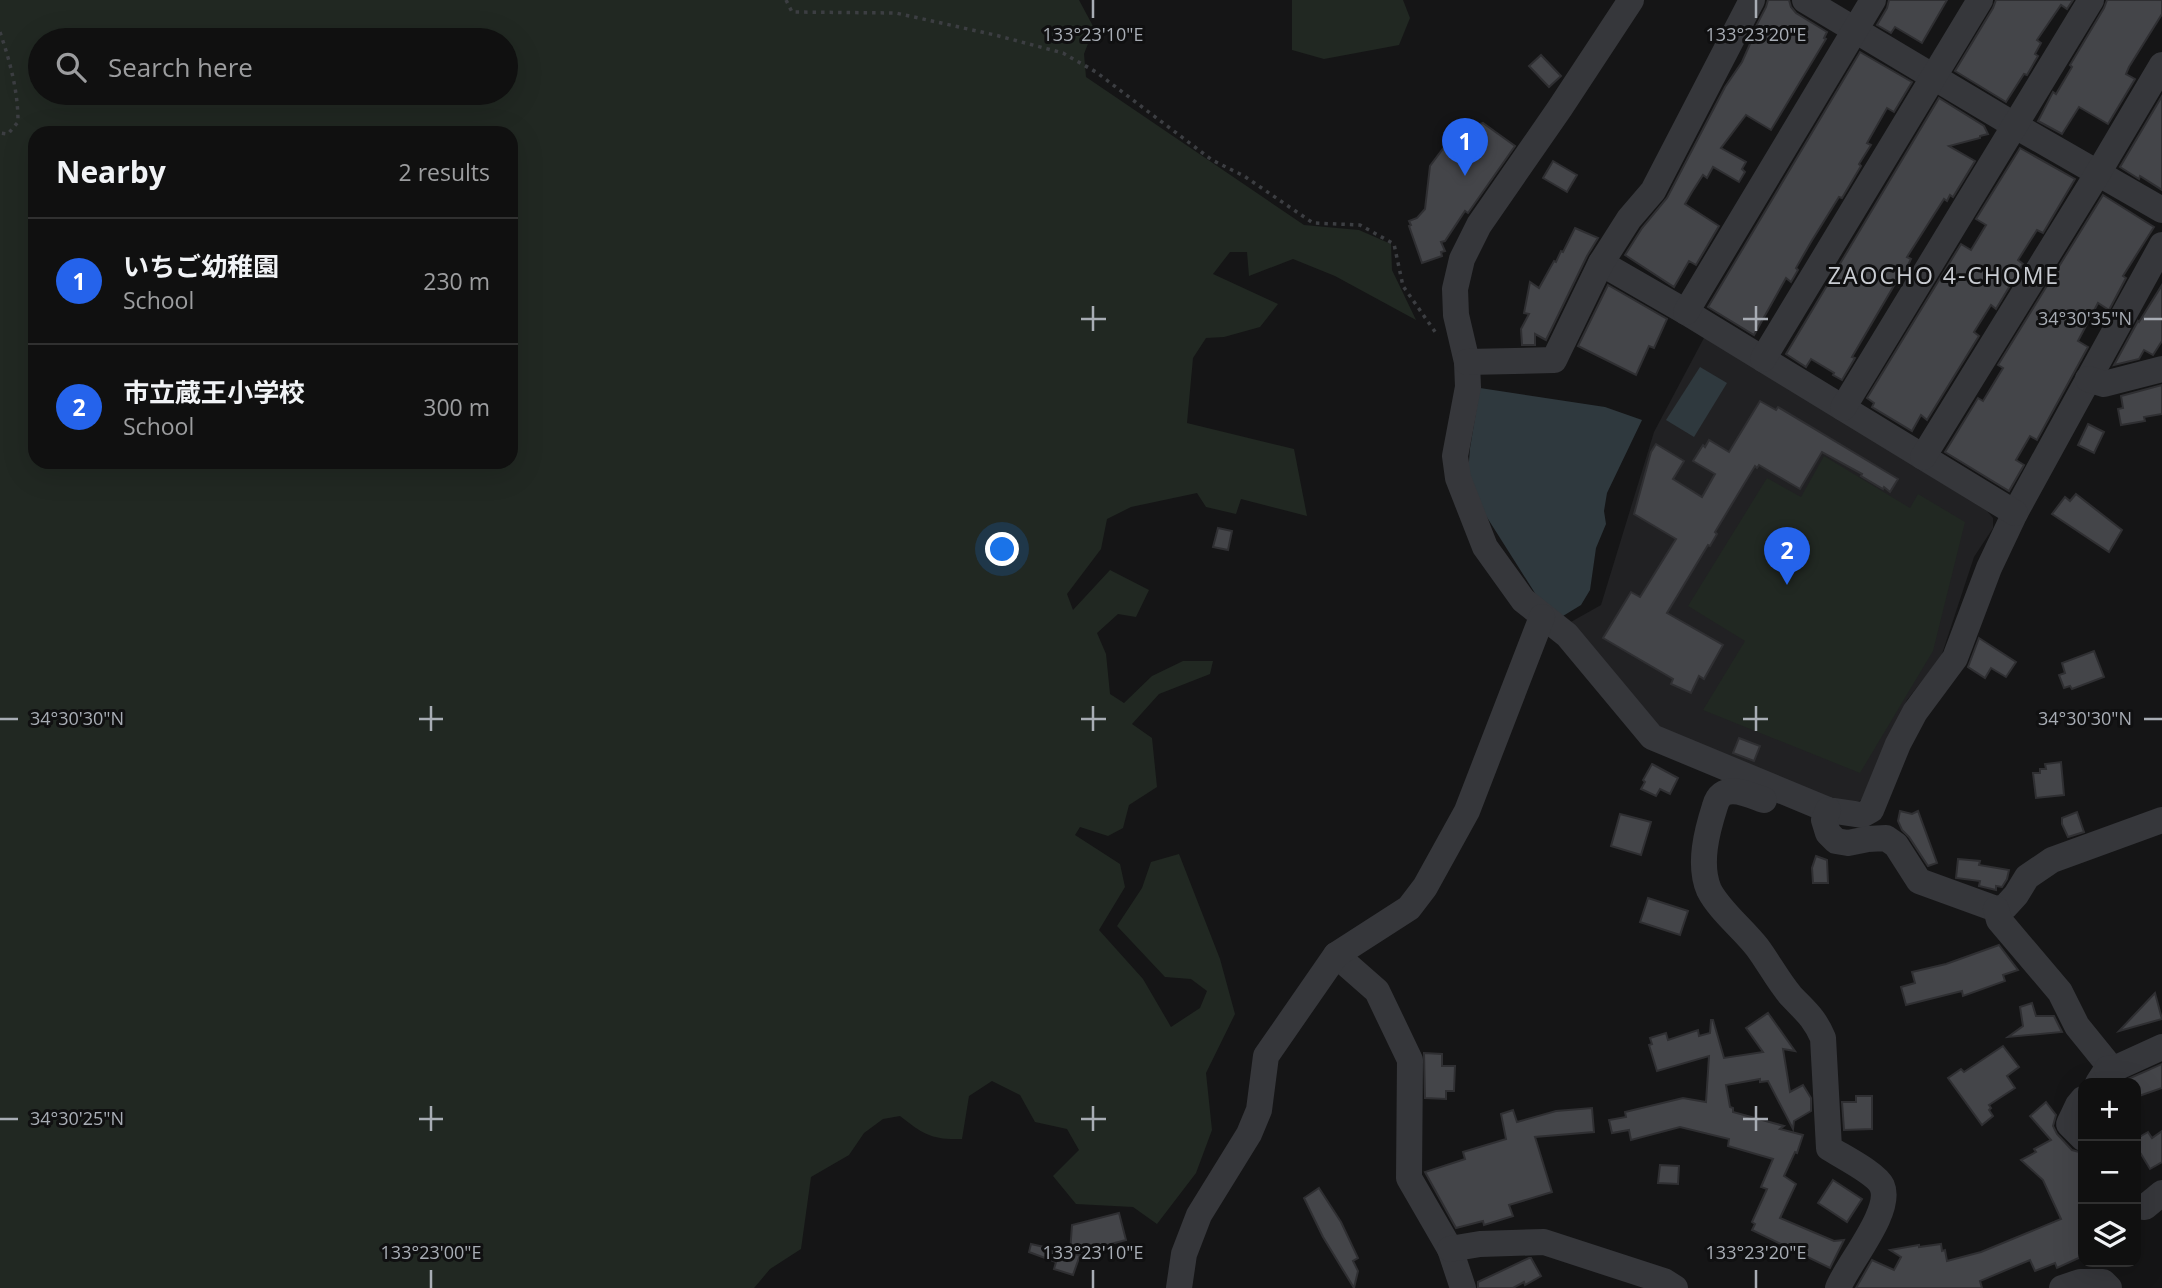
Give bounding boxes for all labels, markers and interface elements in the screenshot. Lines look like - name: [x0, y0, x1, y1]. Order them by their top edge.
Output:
- text: 133°23'10"E: [1043, 22, 1143, 46]
- text: 133°23'20"E: [1706, 22, 1806, 46]
- search box: [28, 28, 518, 105]
- icon: search: [52, 48, 90, 86]
- text: Search here: [108, 49, 253, 85]
- pin: 1: [1442, 118, 1488, 176]
- text: Nearby: [56, 151, 166, 192]
- text: 2 results: [399, 156, 490, 188]
- text: いちご幼稚園: [123, 248, 279, 284]
- district label: ZAOCHO 4-CHOME: [1828, 259, 2060, 291]
- text: 1: [72, 265, 86, 297]
- text: 230 m: [423, 265, 490, 297]
- text: School: [123, 284, 194, 316]
- text: 34°30'35"N: [2038, 306, 2132, 330]
- text: 市立蔵王小学校: [123, 374, 305, 410]
- text: 2: [72, 391, 86, 423]
- text: 300 m: [423, 391, 490, 423]
- text: School: [123, 410, 194, 442]
- pin: 2: [1764, 527, 1810, 585]
- your location: [985, 532, 1019, 566]
- text: 34°30'30"N: [30, 706, 124, 730]
- text: 34°30'30"N: [2038, 706, 2132, 730]
- map controls: [2078, 1078, 2141, 1267]
- button: +: [2078, 1078, 2141, 1141]
- text: 34°30'25"N: [30, 1106, 124, 1130]
- button: −: [2078, 1141, 2141, 1204]
- button: layers: [2078, 1204, 2141, 1267]
- text: 133°23'00"E: [381, 1240, 481, 1264]
- text: 133°23'10"E: [1043, 1240, 1143, 1264]
- text: 133°23'20"E: [1706, 1240, 1806, 1264]

